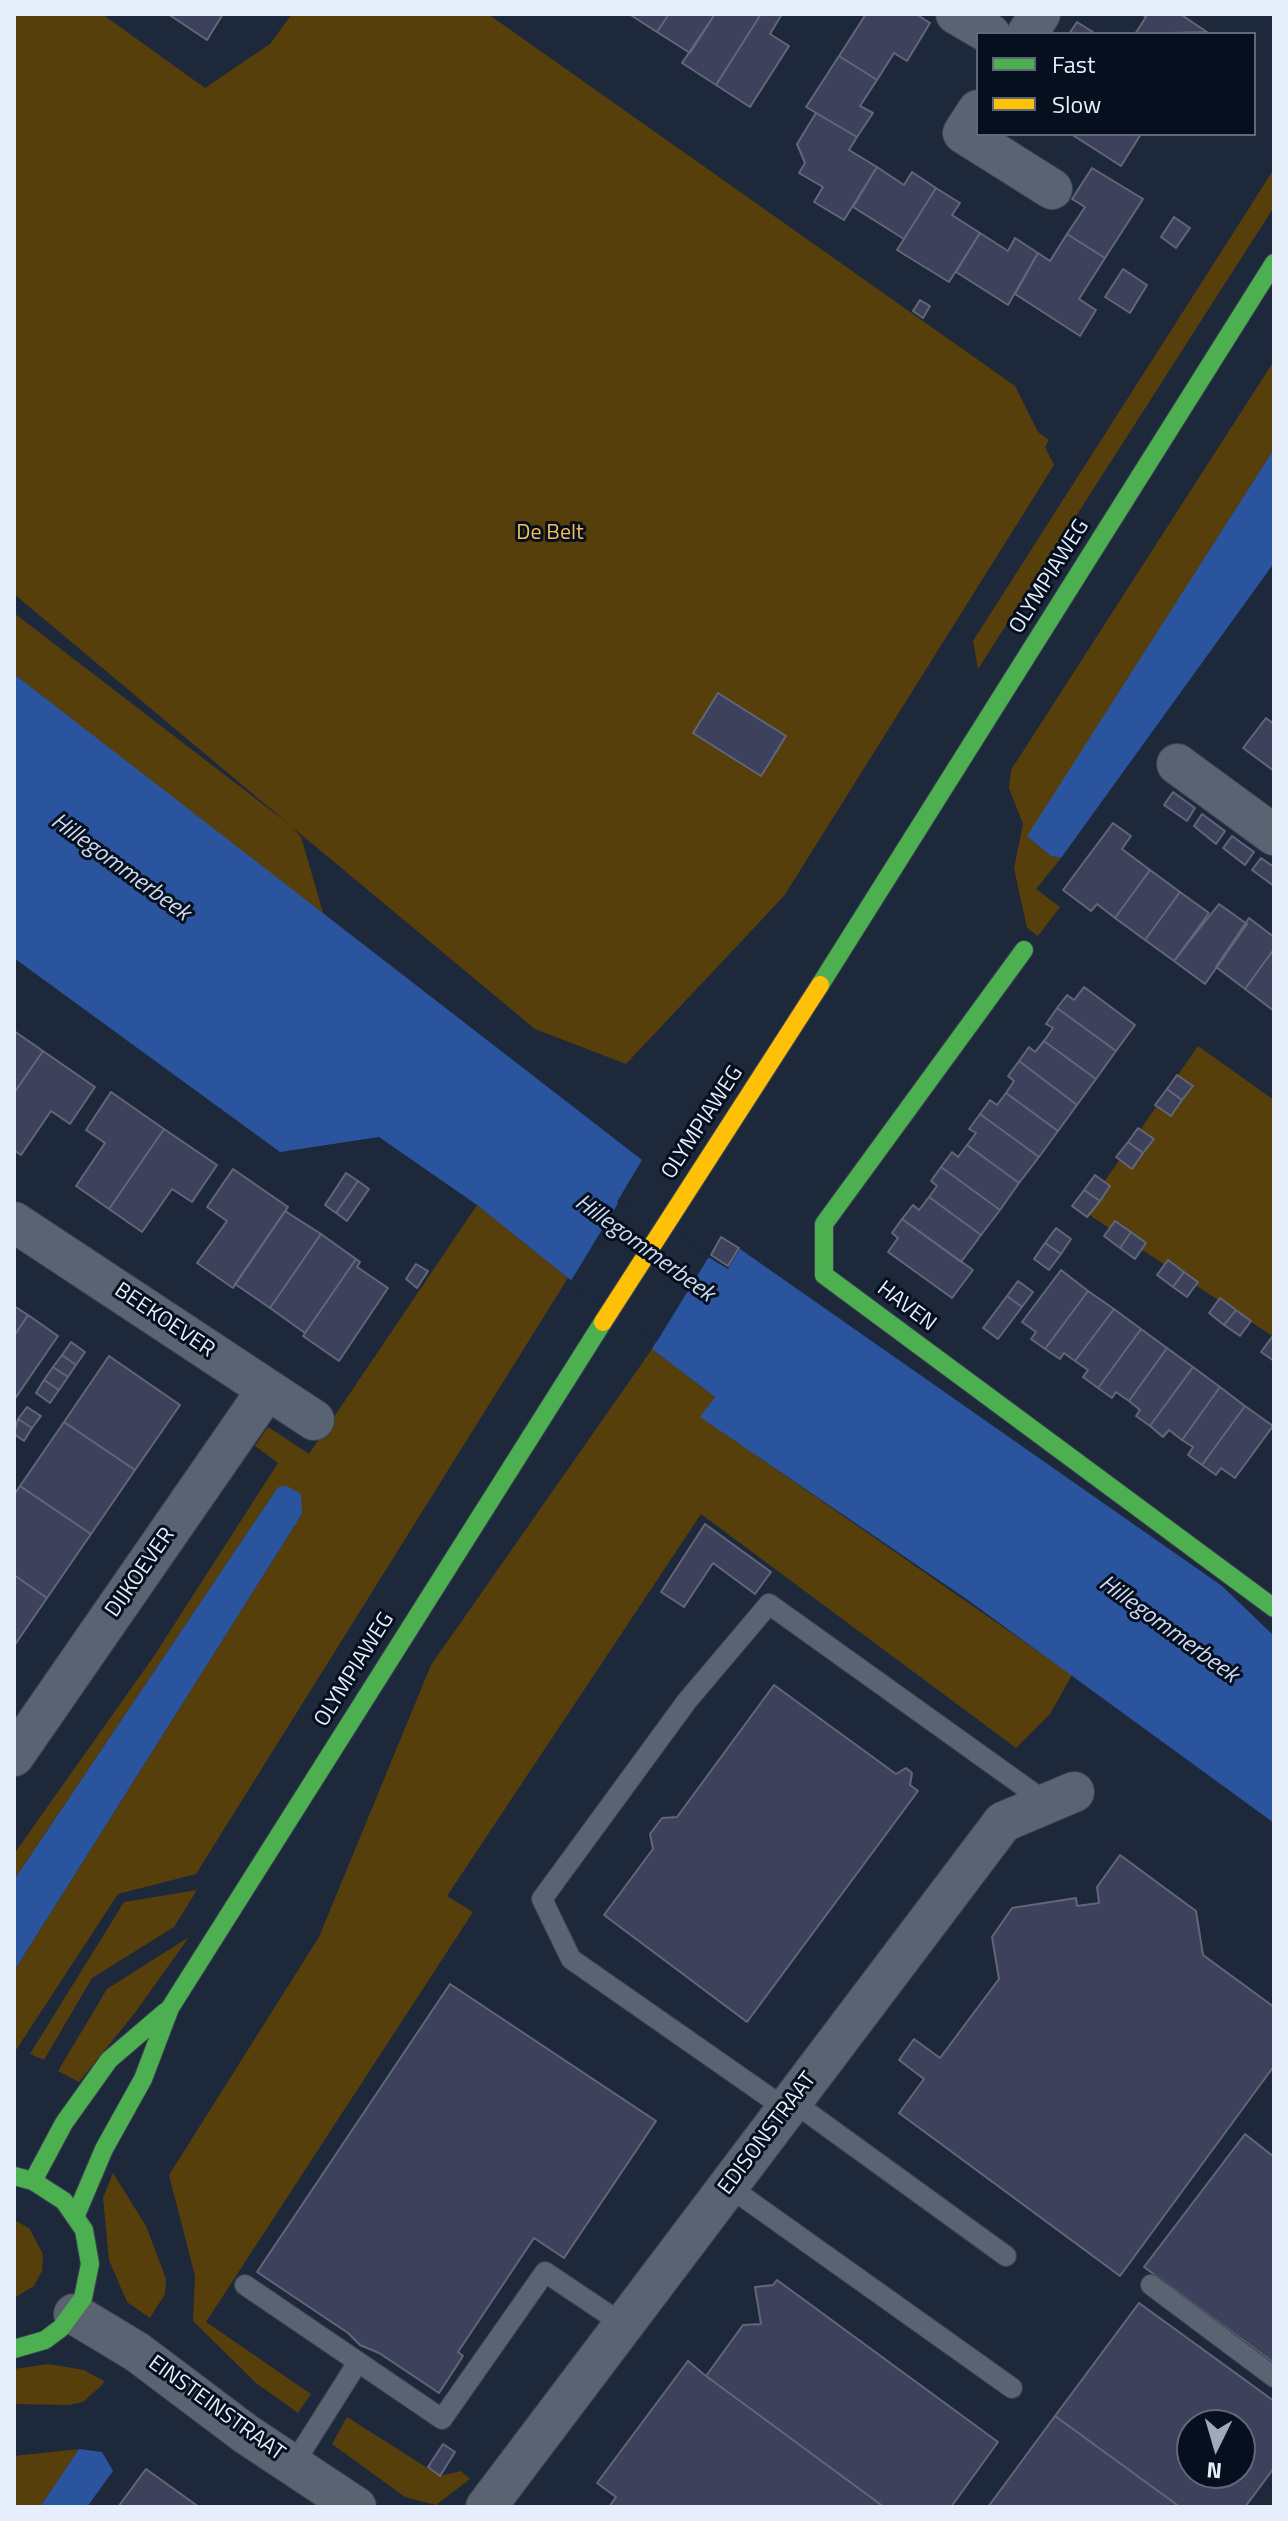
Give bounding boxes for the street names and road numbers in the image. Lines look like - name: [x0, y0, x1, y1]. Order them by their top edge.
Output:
- street label: OLYMPIAWEG: [1004, 515, 1096, 639]
- street label: OLYMPIAWEG: [657, 1061, 749, 1185]
- street label: HAVEN: [871, 1276, 941, 1338]
- street label: BEEKOEVER: [109, 1278, 219, 1364]
- street label: DIJKOEVER: [101, 1523, 181, 1623]
- street label: OLYMPIAWEG: [309, 1608, 401, 1732]
- street label: EDISONSTRAAT: [713, 2067, 823, 2201]
- street label: EINSTEINSTRAAT: [143, 2351, 289, 2467]

